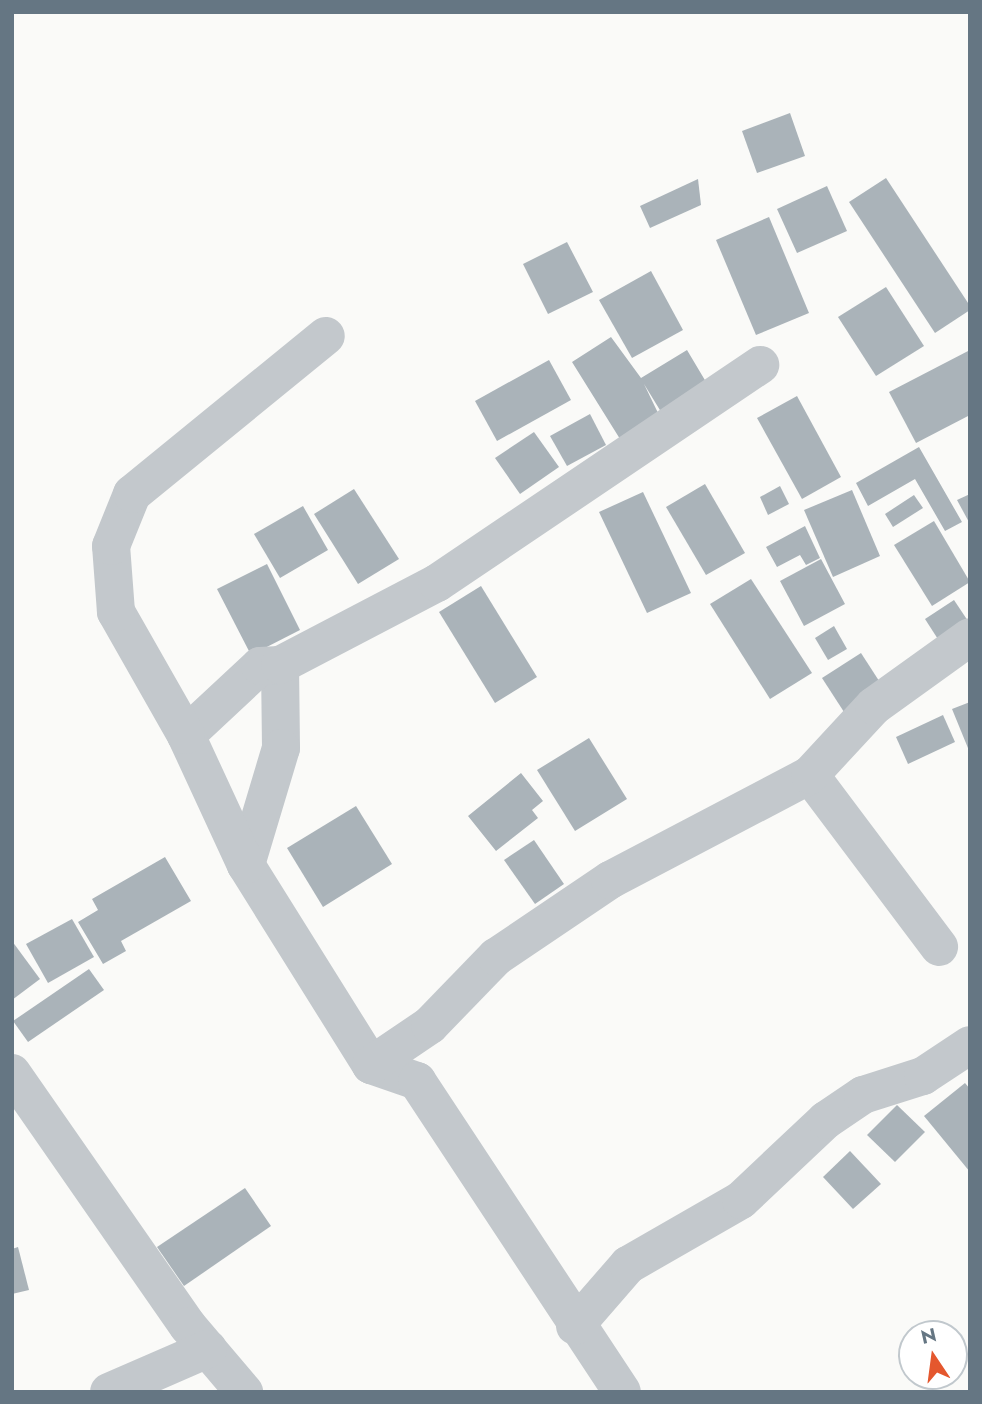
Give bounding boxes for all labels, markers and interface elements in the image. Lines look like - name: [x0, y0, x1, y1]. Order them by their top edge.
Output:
- north arrow: [898, 1320, 968, 1390]
- text: N: [918, 1321, 939, 1351]

